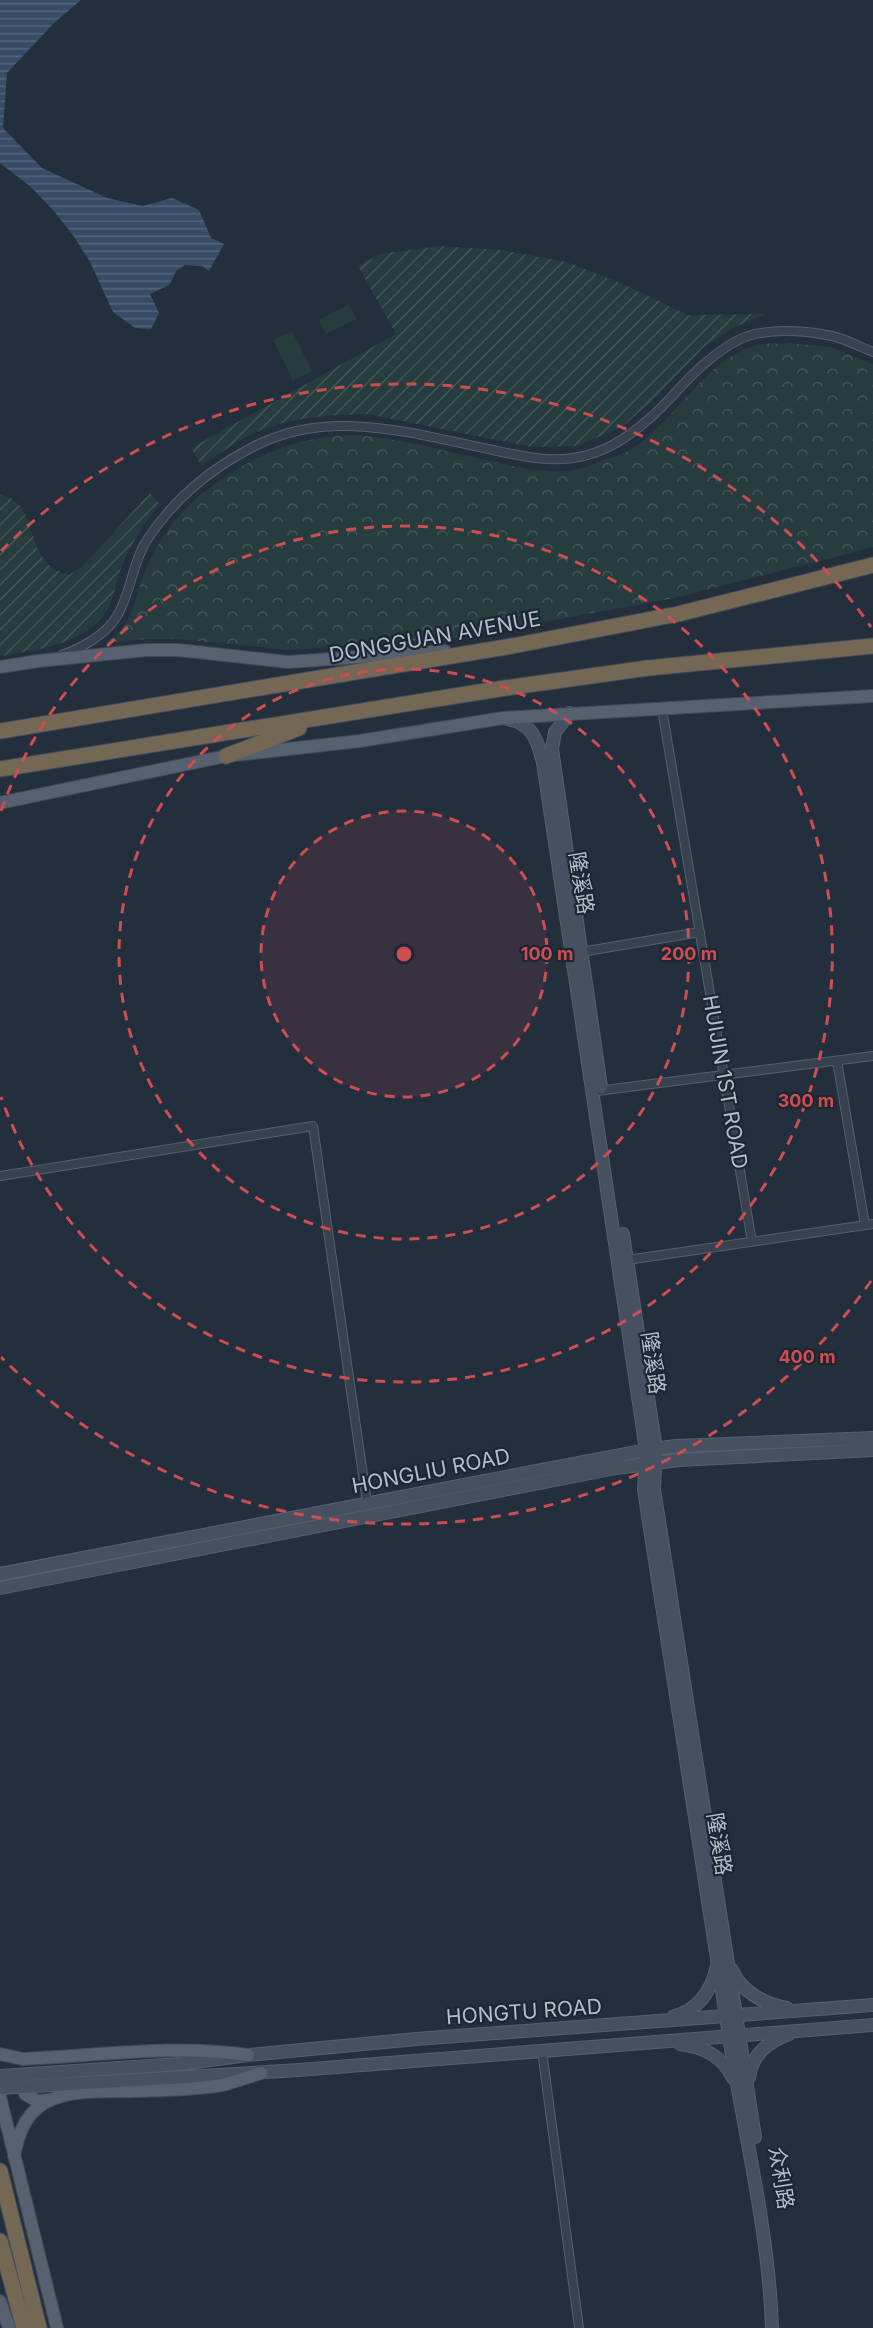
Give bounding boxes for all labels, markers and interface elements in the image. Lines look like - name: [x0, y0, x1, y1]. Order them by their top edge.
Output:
- street label: DONGGUAN AVENUE: [327, 606, 542, 667]
- street label: 隆溪路: [564, 850, 599, 916]
- text: 100 m: [521, 943, 573, 964]
- text: 200 m: [661, 943, 717, 964]
- centre of rings: [394, 944, 414, 964]
- street label: HUIJIN 1ST ROAD: [698, 993, 753, 1171]
- text: 300 m: [778, 1090, 834, 1111]
- street label: 隆溪路: [637, 1330, 670, 1396]
- text: 400 m: [778, 1346, 836, 1367]
- street label: HONGLIU ROAD: [350, 1443, 512, 1498]
- street label: 隆溪路: [702, 1811, 737, 1877]
- street label: HONGTU ROAD: [445, 1994, 603, 2029]
- street label: 众利路: [764, 2145, 799, 2211]

